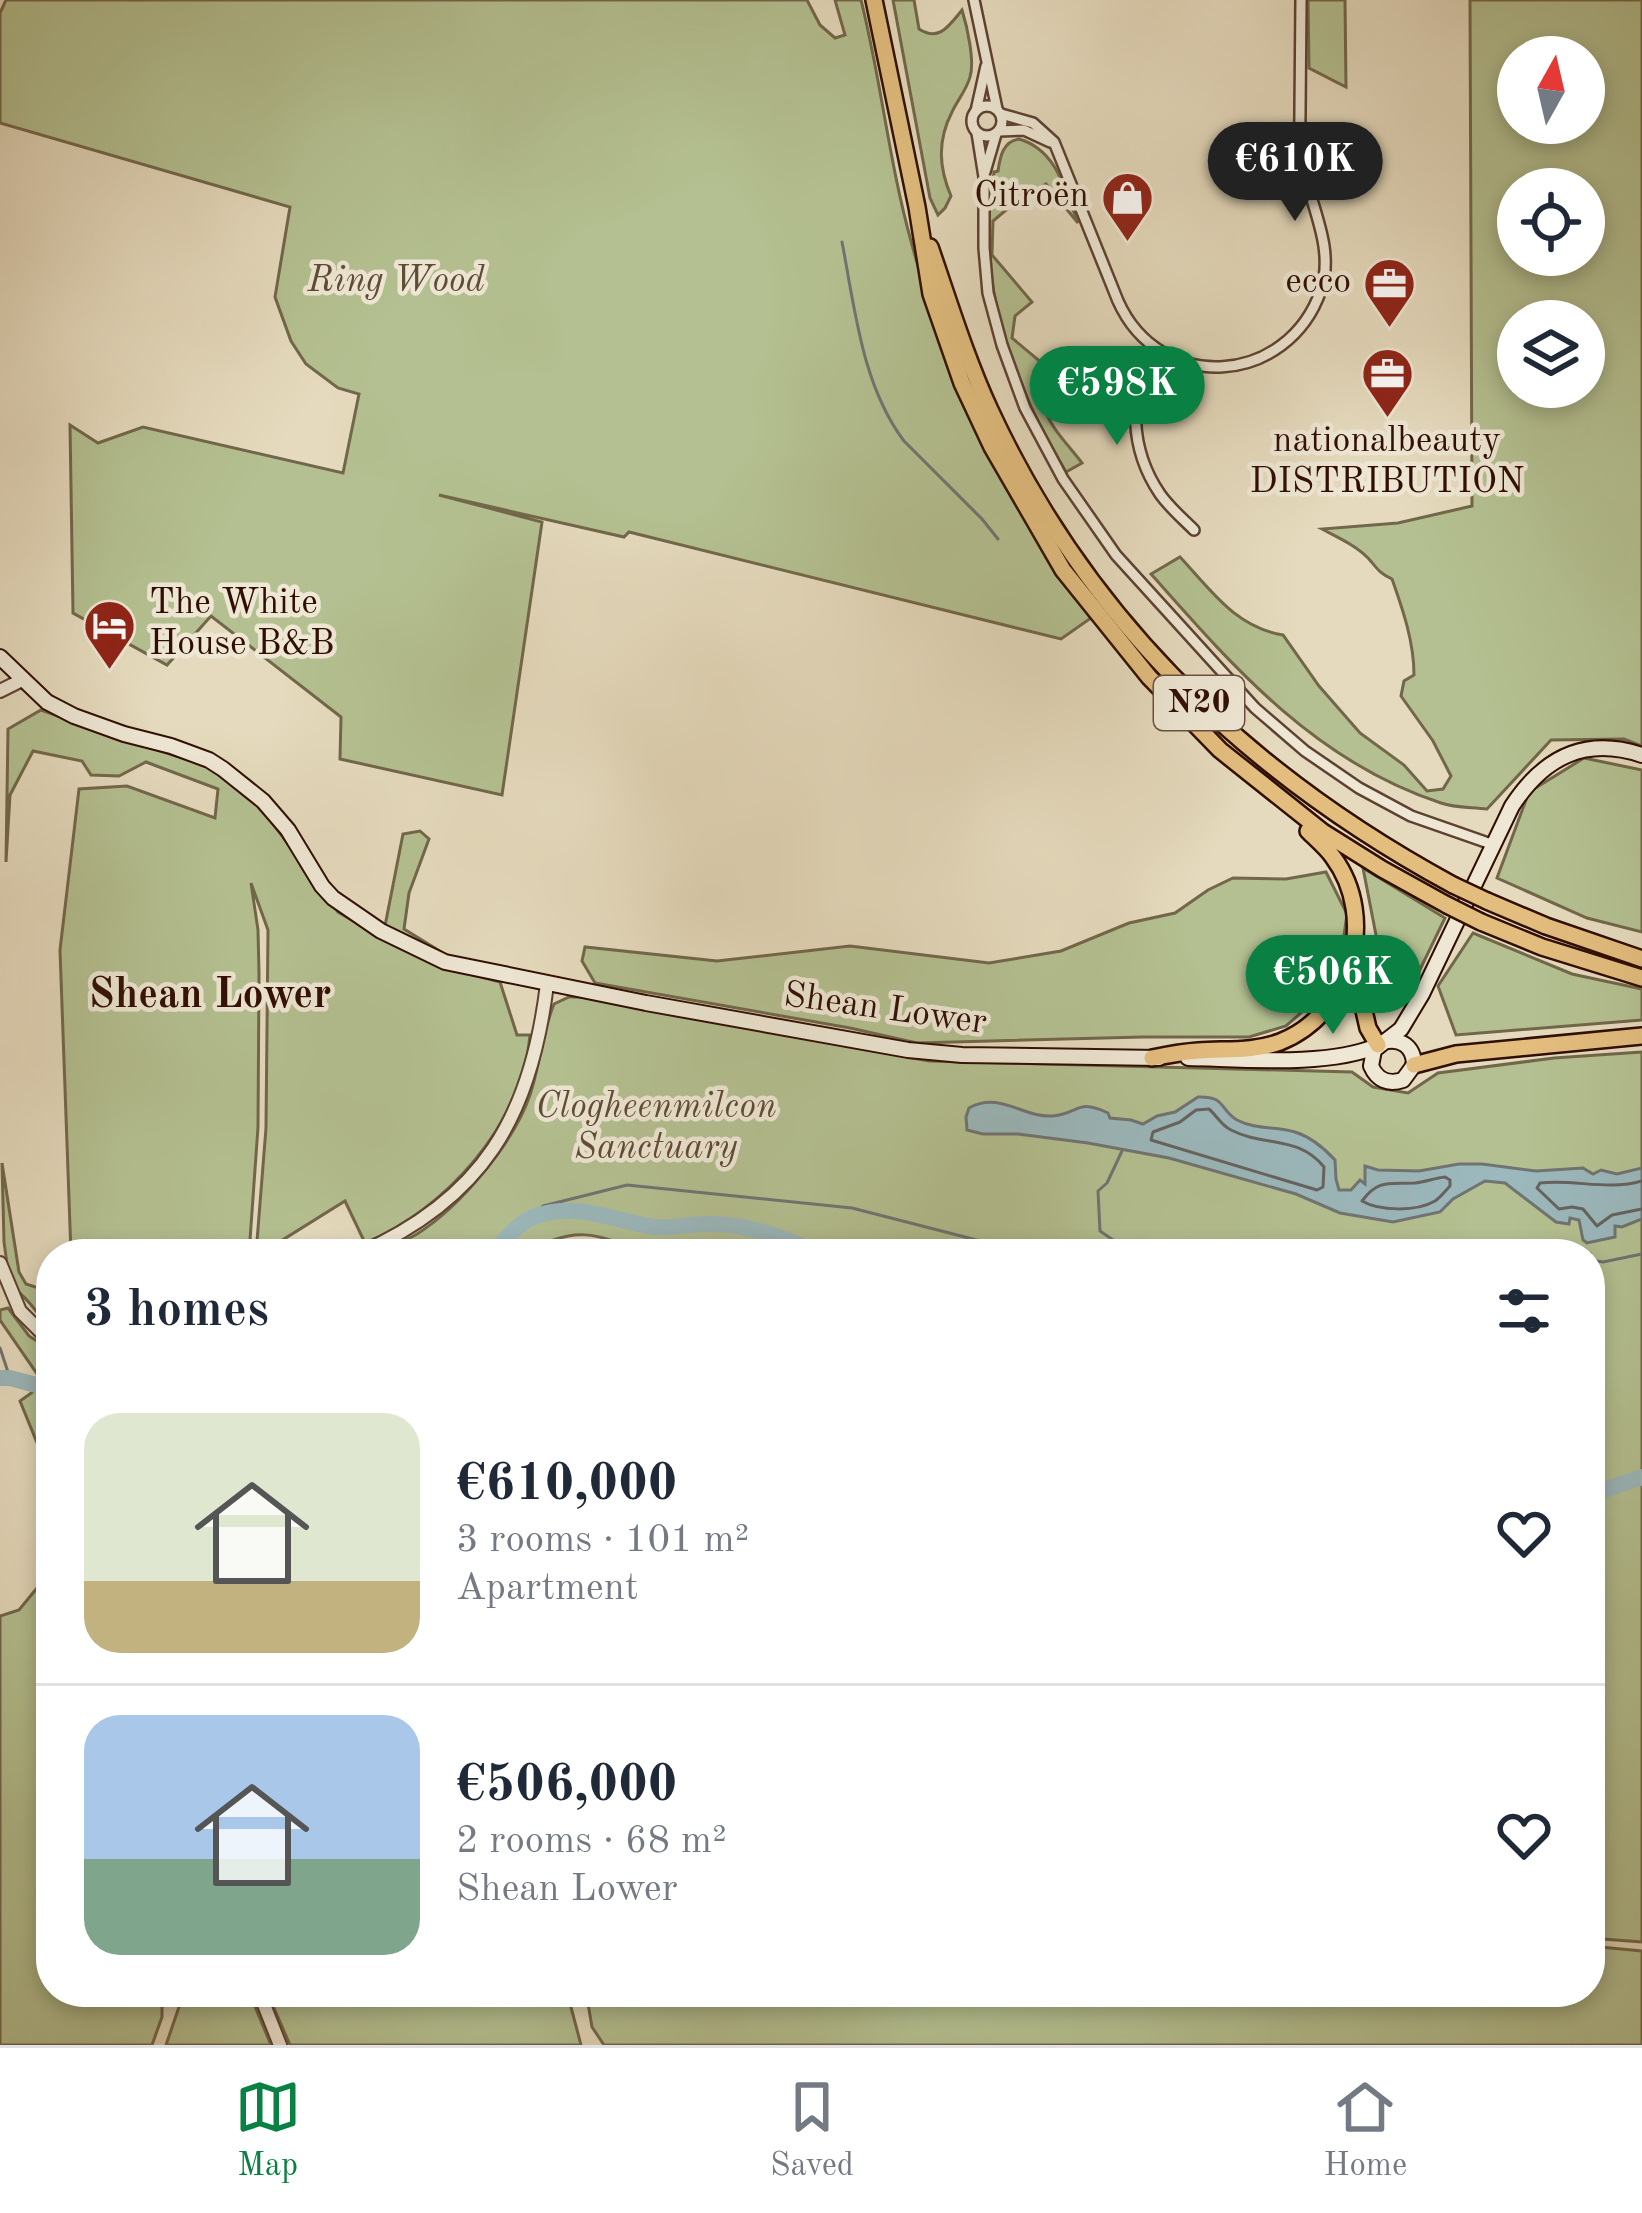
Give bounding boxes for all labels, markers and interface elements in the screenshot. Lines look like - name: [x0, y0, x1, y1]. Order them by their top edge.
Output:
- north arrow: [1497, 36, 1605, 144]
- map controls: [1497, 36, 1605, 408]
- pin: €610K: [1211, 122, 1379, 224]
- text: €610K: [1235, 141, 1355, 180]
- button: locate: [1497, 168, 1605, 276]
- shop icon: Citroën: [1100, 169, 1156, 243]
- place label: Citroën: [974, 179, 1089, 215]
- office icon: ecco: [1362, 255, 1418, 329]
- park label: Ring Wood: [306, 264, 485, 300]
- place label: ecco: [1285, 265, 1351, 301]
- button: layers: [1497, 300, 1605, 408]
- pin: €598K: [1033, 346, 1201, 448]
- office icon: nationalbeauty DISTRIBUTION: [1359, 346, 1415, 420]
- text: €598K: [1057, 365, 1177, 404]
- place label: nationalbeauty DISTRIBUTION: [1249, 424, 1525, 501]
- place label: The White House B&B: [149, 586, 335, 663]
- hotel icon: The White House B&B: [82, 597, 138, 671]
- road number: N20: [1154, 676, 1244, 730]
- pin: €506K: [1249, 935, 1417, 1037]
- text: €506K: [1273, 954, 1393, 993]
- district label: Shean Lower: [89, 975, 331, 1017]
- street label: Shean Lower: [781, 978, 989, 1042]
- park label: Clogheenmilcon Sanctuary: [536, 1089, 776, 1167]
- icon: filters: [1491, 1278, 1557, 1344]
- text: 3 homes: [84, 1286, 269, 1337]
- text: €610,000: [456, 1460, 677, 1511]
- icon: home: [180, 1461, 324, 1605]
- icon: heart: [1491, 1500, 1557, 1566]
- text: 3 rooms · 101 m²: [456, 1521, 749, 1560]
- text: Apartment: [456, 1569, 639, 1608]
- text: €506,000: [456, 1761, 677, 1812]
- icon: home: [180, 1763, 324, 1907]
- icon: heart: [1491, 1802, 1557, 1868]
- text: 2 rooms · 68 m²: [456, 1822, 727, 1861]
- text: Shean Lower: [456, 1870, 678, 1909]
- tab: Map: [235, 2074, 301, 2187]
- tab: Saved: [770, 2074, 854, 2187]
- tab: Home: [1324, 2074, 1407, 2187]

